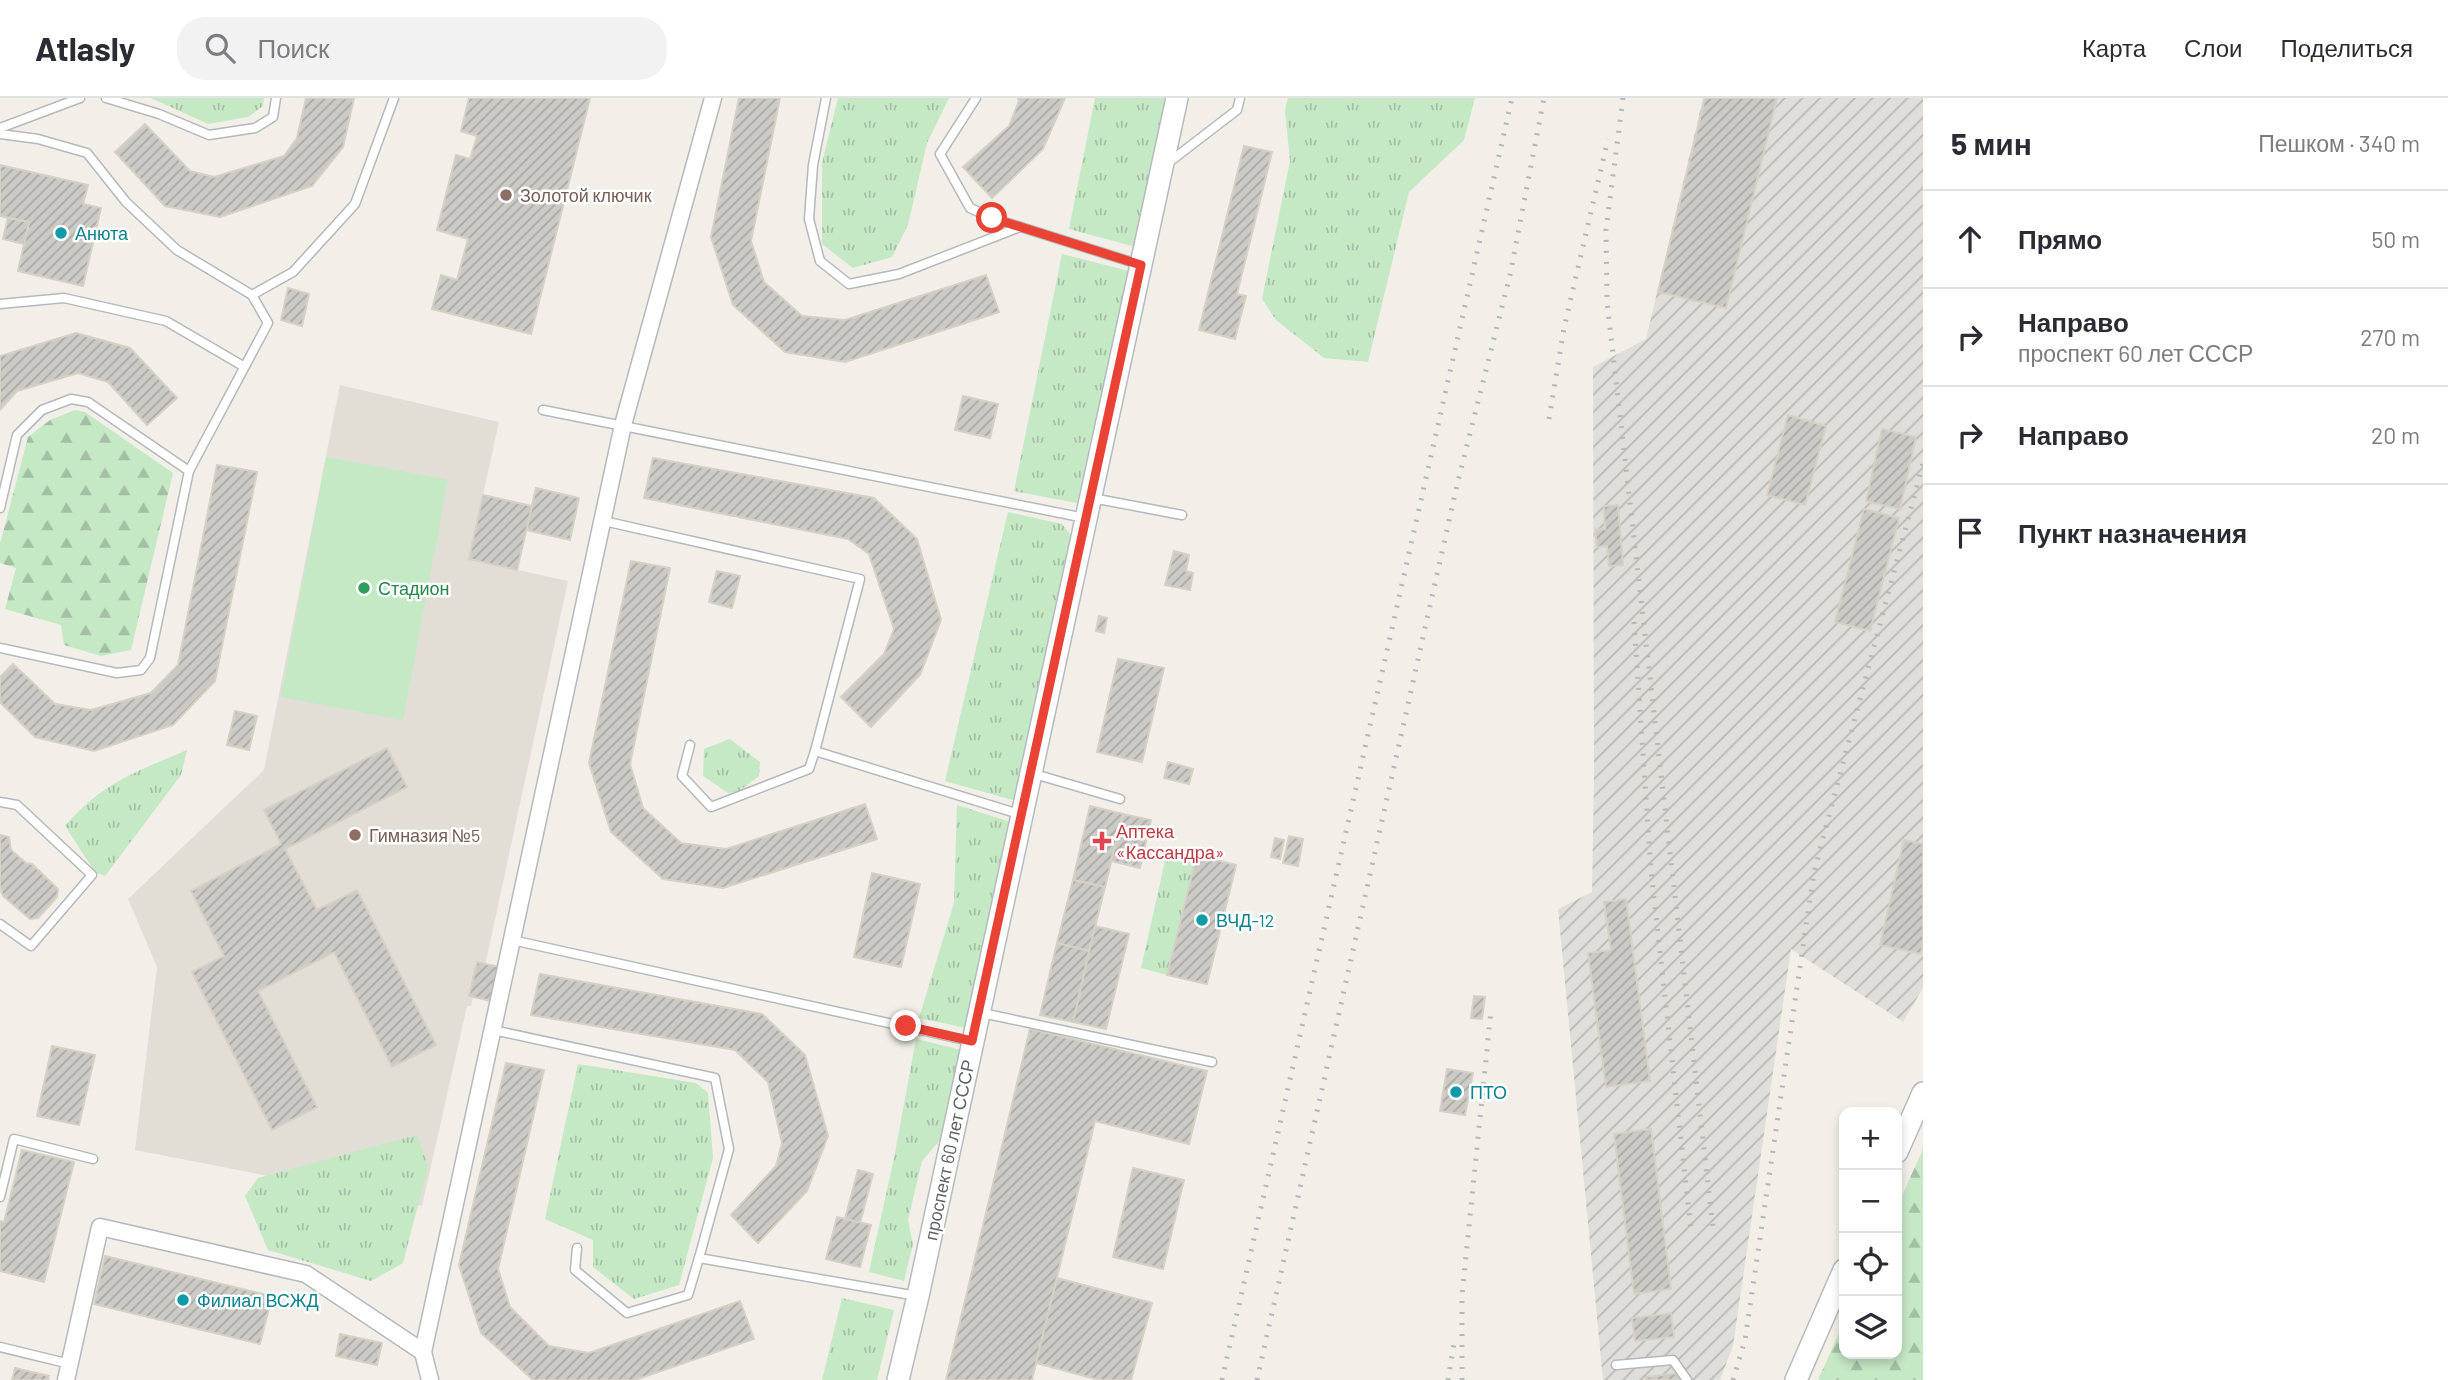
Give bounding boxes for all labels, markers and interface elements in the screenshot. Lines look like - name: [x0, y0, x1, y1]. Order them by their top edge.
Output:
- search box: [177, 17, 667, 80]
- text: Atlasly: [35, 28, 135, 68]
- icon: search: [201, 29, 239, 67]
- text: Поиск: [257, 32, 330, 63]
- text: Карта: [2082, 33, 2146, 62]
- text: Слои: [2184, 33, 2242, 62]
- text: Поделиться: [2280, 33, 2413, 62]
- text: 5 мин: [1951, 125, 2032, 161]
- text: Пешком · 340 m: [2258, 129, 2420, 157]
- place label: Золотой ключик: [520, 184, 652, 206]
- marker: Золотой ключик: [498, 187, 514, 203]
- route start: [976, 202, 1007, 233]
- icon: ahead: [1951, 220, 1989, 258]
- place label: Анюта: [75, 222, 129, 244]
- text: Прямо: [2018, 223, 2102, 254]
- marker: Анюта: [53, 225, 69, 241]
- text: 50 m: [2372, 225, 2420, 253]
- text: Направо: [2018, 306, 2129, 337]
- icon: right: [1951, 318, 1989, 356]
- text: 270 m: [2360, 323, 2420, 351]
- text: проспект 60 лет СССР: [2018, 339, 2253, 367]
- icon: right: [1951, 416, 1989, 454]
- text: Направо: [2018, 419, 2129, 450]
- text: 20 m: [2371, 421, 2420, 449]
- icon: arrive: [1951, 514, 1989, 552]
- text: Пункт назначения: [2018, 517, 2247, 548]
- place label: Стадион: [378, 577, 450, 599]
- marker: Стадион: [356, 580, 372, 596]
- place label: Аптека «Кассандра»: [1116, 820, 1224, 863]
- place label: Гимназия №5: [369, 824, 480, 846]
- marker: Гимназия №5: [347, 827, 363, 843]
- marker: Аптека «Кассандра»: [1094, 833, 1110, 849]
- place label: ВЧД-12: [1216, 909, 1274, 931]
- marker: ВЧД-12: [1194, 912, 1210, 928]
- route end: [890, 1010, 921, 1041]
- street label: проспект 60 лет СССР: [919, 1058, 979, 1242]
- place label: ПТО: [1470, 1081, 1507, 1103]
- marker: ПТО: [1448, 1084, 1464, 1100]
- map controls: [1839, 1107, 1902, 1359]
- button: +: [1839, 1107, 1902, 1170]
- button: −: [1839, 1170, 1902, 1233]
- button: locate: [1839, 1233, 1902, 1296]
- place label: Филиал ВСЖД: [197, 1289, 319, 1311]
- marker: Филиал ВСЖД: [175, 1292, 191, 1308]
- button: layers: [1839, 1296, 1902, 1359]

